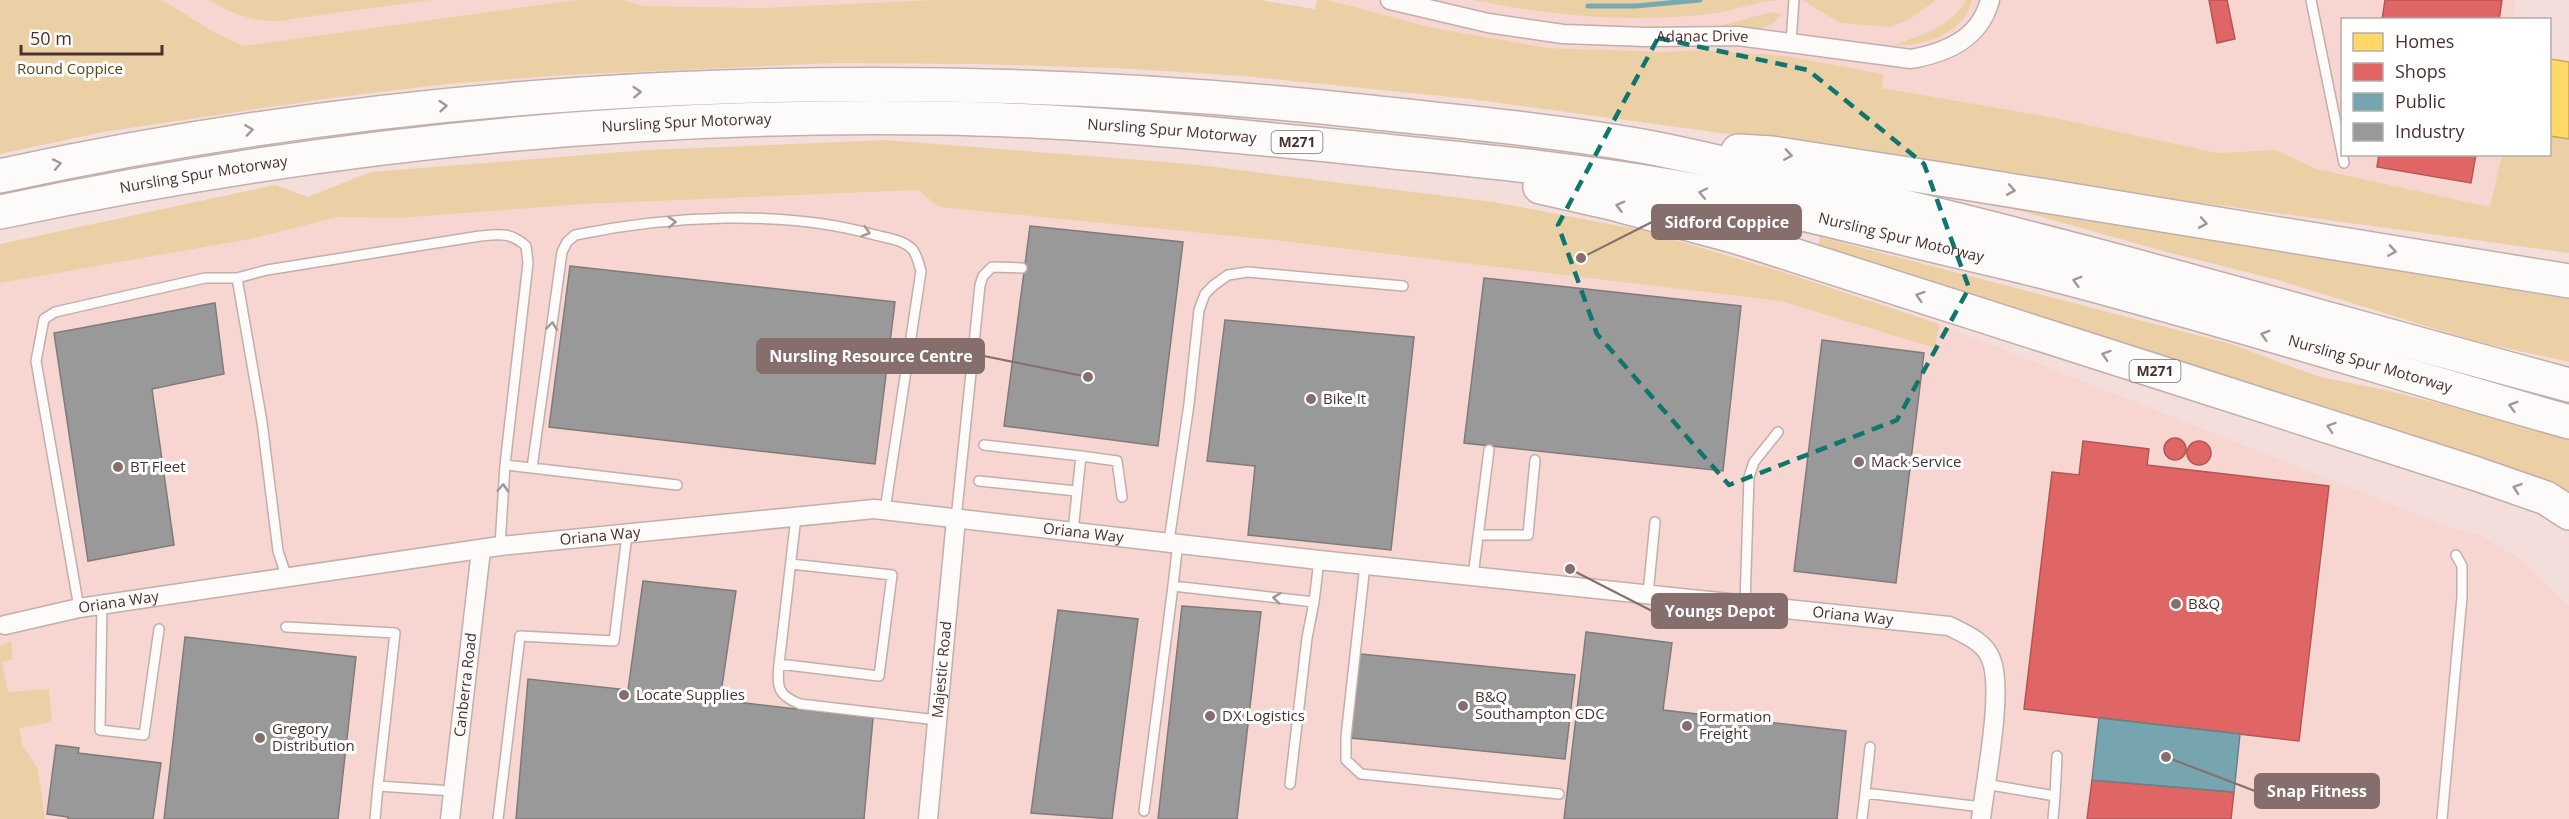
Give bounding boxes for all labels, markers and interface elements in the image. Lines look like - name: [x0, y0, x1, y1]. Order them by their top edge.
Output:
- scale bar: [21, 18, 162, 56]
- legend: [2341, 18, 2551, 156]
- street label: Adanac Drive: [1656, 25, 1750, 46]
- text: 50 m: [30, 26, 72, 50]
- text: Homes: [2395, 29, 2454, 53]
- park label: Round Coppice: [17, 58, 123, 78]
- text: Shops: [2395, 59, 2446, 83]
- one-way arrow: [633, 85, 642, 98]
- text: Public: [2395, 89, 2446, 113]
- one-way arrow: [438, 100, 447, 113]
- street label: Nursling Spur Motorway: [601, 108, 772, 136]
- street label: Nursling Spur Motorway: [1087, 113, 1258, 147]
- text: Industry: [2395, 119, 2465, 143]
- one-way arrow: [245, 125, 254, 137]
- road number: M271: [1272, 131, 1322, 153]
- one-way arrow: [1783, 149, 1793, 161]
- street label: Nursling Spur Motorway: [118, 150, 289, 197]
- one-way arrow: [52, 158, 62, 171]
- one-way arrow: [2006, 184, 2016, 196]
- one-way arrow: [1699, 187, 1709, 200]
- one-way arrow: [1615, 200, 1625, 213]
- callout: Sidford Coppice: [1652, 205, 1801, 239]
- street label: Nursling Spur Motorway: [1816, 207, 1987, 266]
- text: Sidford Coppice: [1665, 211, 1789, 233]
- one-way arrow: [668, 216, 677, 229]
- one-way arrow: [2199, 216, 2208, 228]
- one-way arrow: [860, 225, 871, 237]
- one-way arrow: [2387, 245, 2396, 257]
- one-way arrow: [2072, 276, 2083, 288]
- one-way arrow: [1915, 291, 1926, 303]
- one-way arrow: [545, 322, 557, 331]
- street label: Nursling Spur Motorway: [2286, 329, 2455, 397]
- one-way arrow: [2260, 330, 2271, 342]
- callout: Nursling Resource Centre: [757, 339, 984, 373]
- text: Nursling Resource Centre: [769, 345, 973, 367]
- one-way arrow: [2101, 350, 2112, 362]
- road number: M271: [2130, 360, 2180, 382]
- place label: Bike It: [1323, 388, 1366, 408]
- marker: Bike It: [1304, 392, 1318, 406]
- one-way arrow: [2508, 401, 2519, 413]
- one-way arrow: [2326, 422, 2337, 435]
- place label: Mack Service: [1871, 451, 1961, 471]
- marker: Mack Service: [1852, 455, 1866, 469]
- place label: BT Fleet: [130, 456, 186, 476]
- marker: BT Fleet: [111, 460, 125, 474]
- one-way arrow: [2512, 482, 2523, 495]
- one-way arrow: [497, 484, 510, 493]
- street label: Oriana Way: [1042, 517, 1125, 547]
- street label: Oriana Way: [559, 521, 642, 549]
- street label: Oriana Way: [77, 585, 161, 617]
- one-way arrow: [1272, 592, 1281, 604]
- place label: B&Q: [2188, 593, 2220, 613]
- callout: Youngs Depot: [1652, 594, 1787, 628]
- marker: B&Q: [2169, 597, 2183, 611]
- text: Youngs Depot: [1665, 600, 1775, 622]
- street label: Oriana Way: [1812, 601, 1895, 629]
- street label: Majestic Road: [926, 620, 955, 719]
- street label: Canberra Road: [449, 631, 480, 738]
- place label: Locate Supplies: [636, 684, 745, 704]
- place label: B&Q Southampton CDC: [1475, 686, 1605, 723]
- marker: Locate Supplies: [617, 688, 631, 702]
- marker: B&Q Southampton CDC: [1456, 699, 1470, 713]
- place label: DX Logistics: [1222, 705, 1305, 725]
- place label: Formation Freight: [1699, 706, 1771, 743]
- marker: DX Logistics: [1203, 709, 1217, 723]
- place label: Gregory Distribution: [272, 718, 355, 755]
- marker: Formation Freight: [1680, 719, 1694, 733]
- marker: Gregory Distribution: [253, 731, 267, 745]
- callout: Snap Fitness: [2255, 774, 2379, 808]
- text: Snap Fitness: [2267, 780, 2367, 802]

